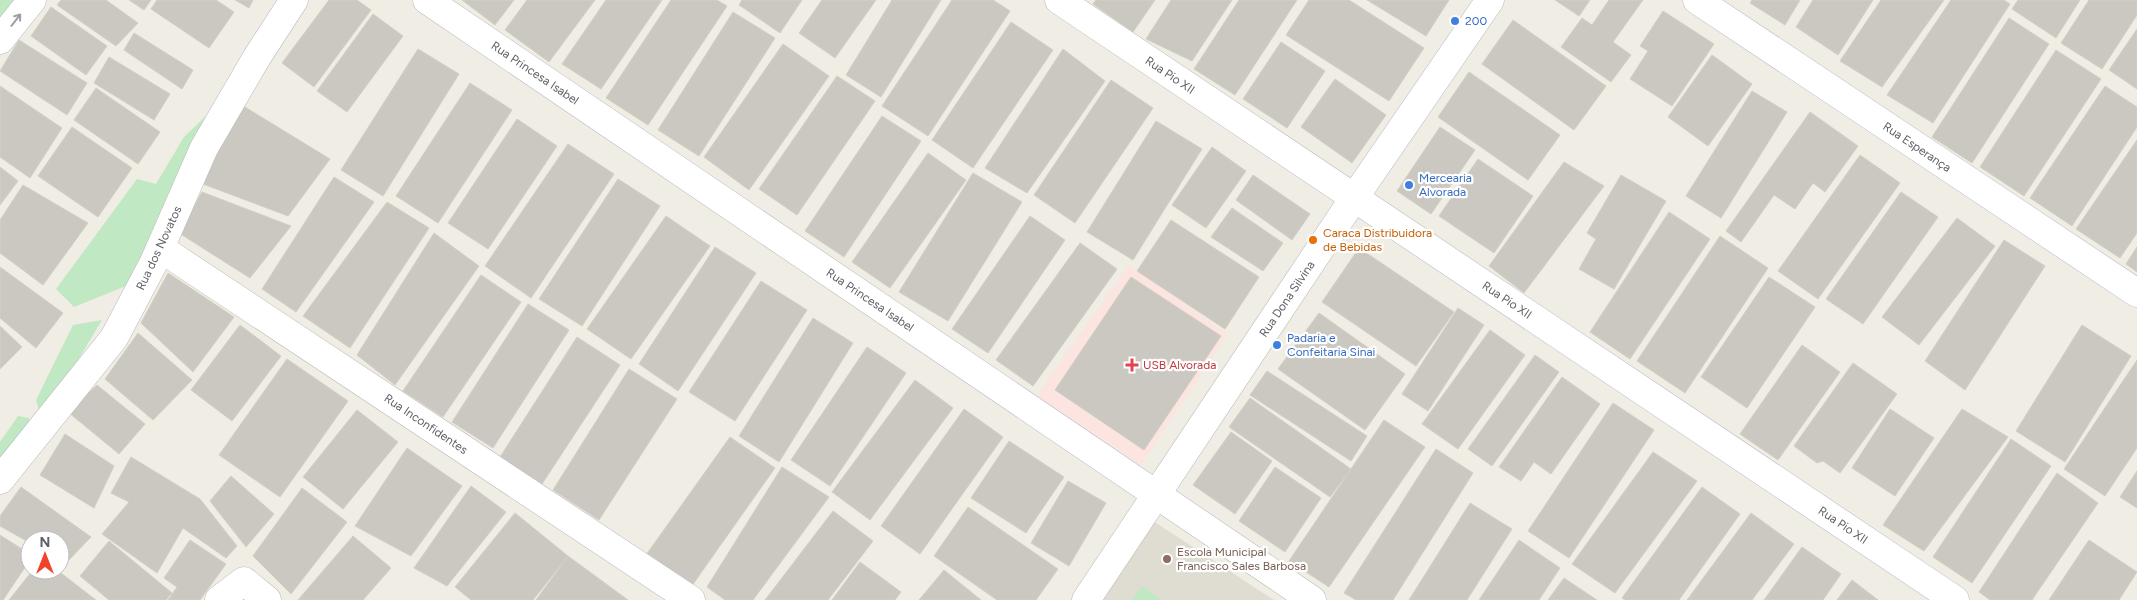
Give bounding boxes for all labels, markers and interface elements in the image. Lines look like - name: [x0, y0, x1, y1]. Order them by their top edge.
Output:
- one-way arrow: [10, 14, 21, 27]
- place label: 200: [1465, 14, 1487, 28]
- marker: 200: [1449, 15, 1461, 27]
- street label: Rua Princesa Isabel: [489, 38, 581, 108]
- street label: Rua Pio XII: [1143, 53, 1197, 97]
- street label: Rua Esperança: [1880, 119, 1954, 175]
- place label: Mercearia Alvorada: [1419, 171, 1472, 199]
- marker: Mercearia Alvorada: [1403, 179, 1415, 191]
- street label: Rua dos Novatos: [133, 203, 185, 292]
- place label: Caraca Distribuidora de Bebidas: [1323, 226, 1432, 254]
- marker: Caraca Distribuidora de Bebidas: [1307, 234, 1319, 246]
- street label: Rua Dona Silvina: [1256, 258, 1318, 340]
- street label: Rua Princesa Isabel: [824, 265, 916, 335]
- street label: Rua Pio XII: [1480, 278, 1534, 322]
- place label: Padaria e Confeitaria Sinai: [1287, 331, 1375, 359]
- marker: Padaria e Confeitaria Sinai: [1271, 339, 1283, 351]
- marker: USB Alvorada: [1125, 358, 1139, 372]
- place label: USB Alvorada: [1143, 358, 1216, 372]
- street label: Rua Inconfidentes: [382, 391, 471, 457]
- street label: Rua Pio XII: [1816, 503, 1870, 547]
- north arrow: [20, 530, 70, 580]
- text: N: [40, 534, 50, 551]
- place label: Escola Municipal Francisco Sales Barbosa: [1177, 545, 1306, 573]
- marker: Escola Municipal Francisco Sales Barbosa: [1161, 553, 1173, 565]

